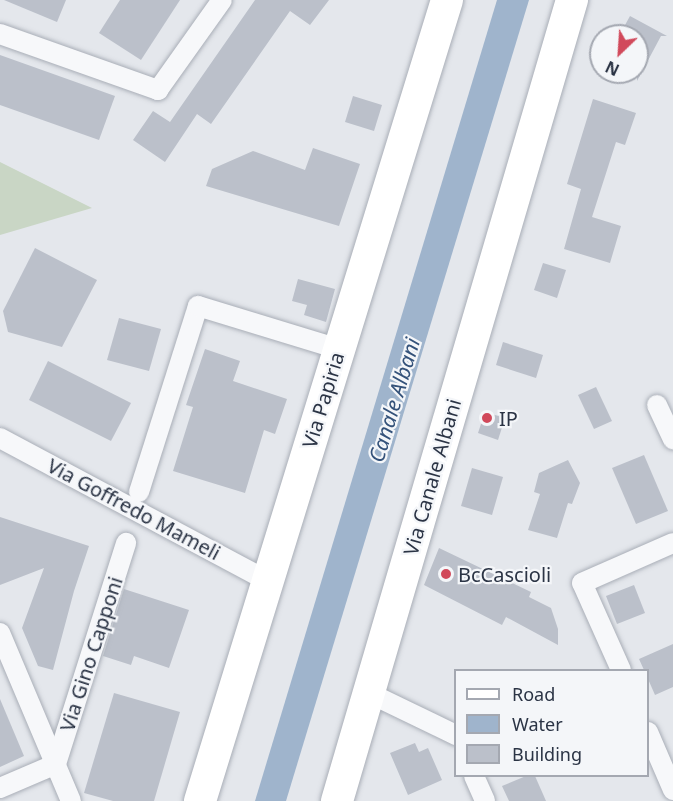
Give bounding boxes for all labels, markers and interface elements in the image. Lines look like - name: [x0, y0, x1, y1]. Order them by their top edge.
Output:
- north arrow: [589, 24, 649, 84]
- text: N: [602, 56, 623, 81]
- water label: Canale Albani: [363, 335, 425, 465]
- street label: Via Papiria: [297, 349, 349, 451]
- street label: Via Canale Albani: [398, 396, 466, 558]
- place label: IP: [499, 406, 518, 430]
- marker: IP: [480, 411, 494, 425]
- street label: Via Goffredo Mameli: [43, 453, 225, 565]
- place label: BcCascioli: [458, 562, 551, 586]
- marker: BcCascioli: [439, 567, 453, 581]
- street label: Via Gino Capponi: [55, 574, 127, 734]
- legend: [454, 669, 649, 777]
- text: Road: [512, 682, 555, 706]
- text: Water: [512, 712, 563, 736]
- text: Building: [512, 742, 582, 766]

